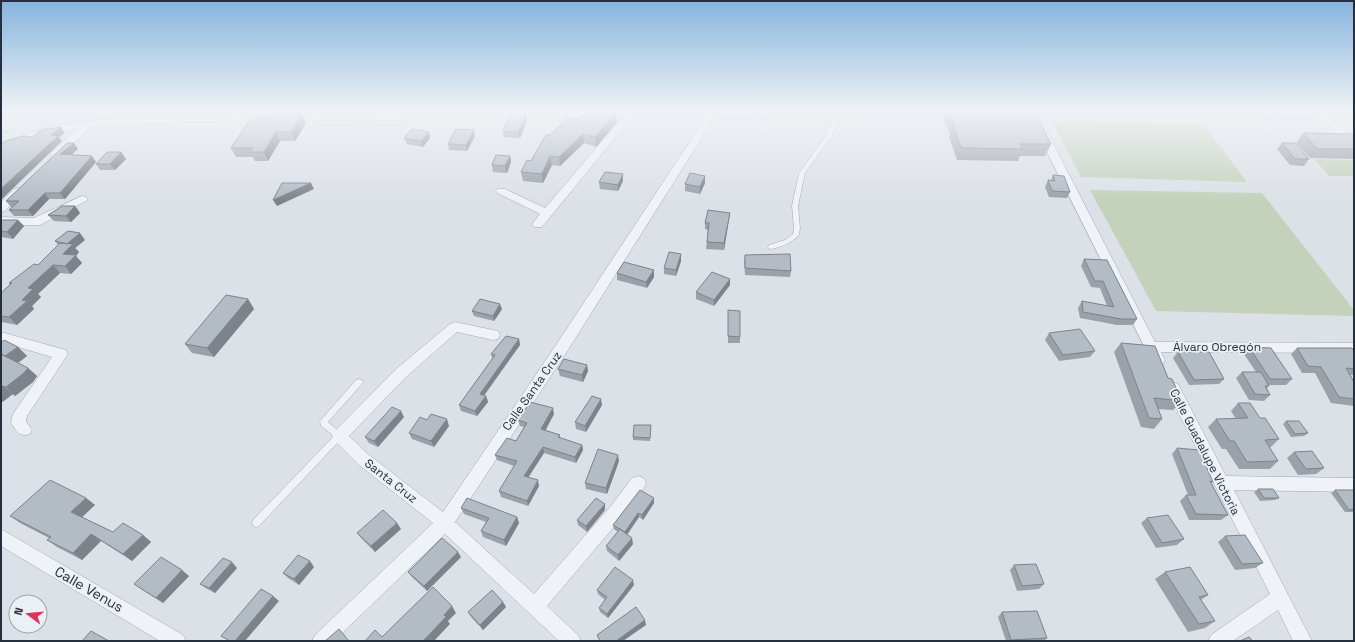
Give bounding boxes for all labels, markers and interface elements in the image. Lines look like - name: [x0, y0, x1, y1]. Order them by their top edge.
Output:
- street label: Álvaro Obregón: [1173, 339, 1261, 355]
- street label: Calle Santa Cruz: [499, 348, 565, 434]
- street label: Calle Guadalupe Victoria: [1166, 386, 1244, 518]
- street label: Santa Cruz: [361, 455, 421, 507]
- street label: Calle Venus: [51, 562, 127, 616]
- north arrow: [8, 594, 48, 634]
- text: N: [11, 606, 26, 617]

